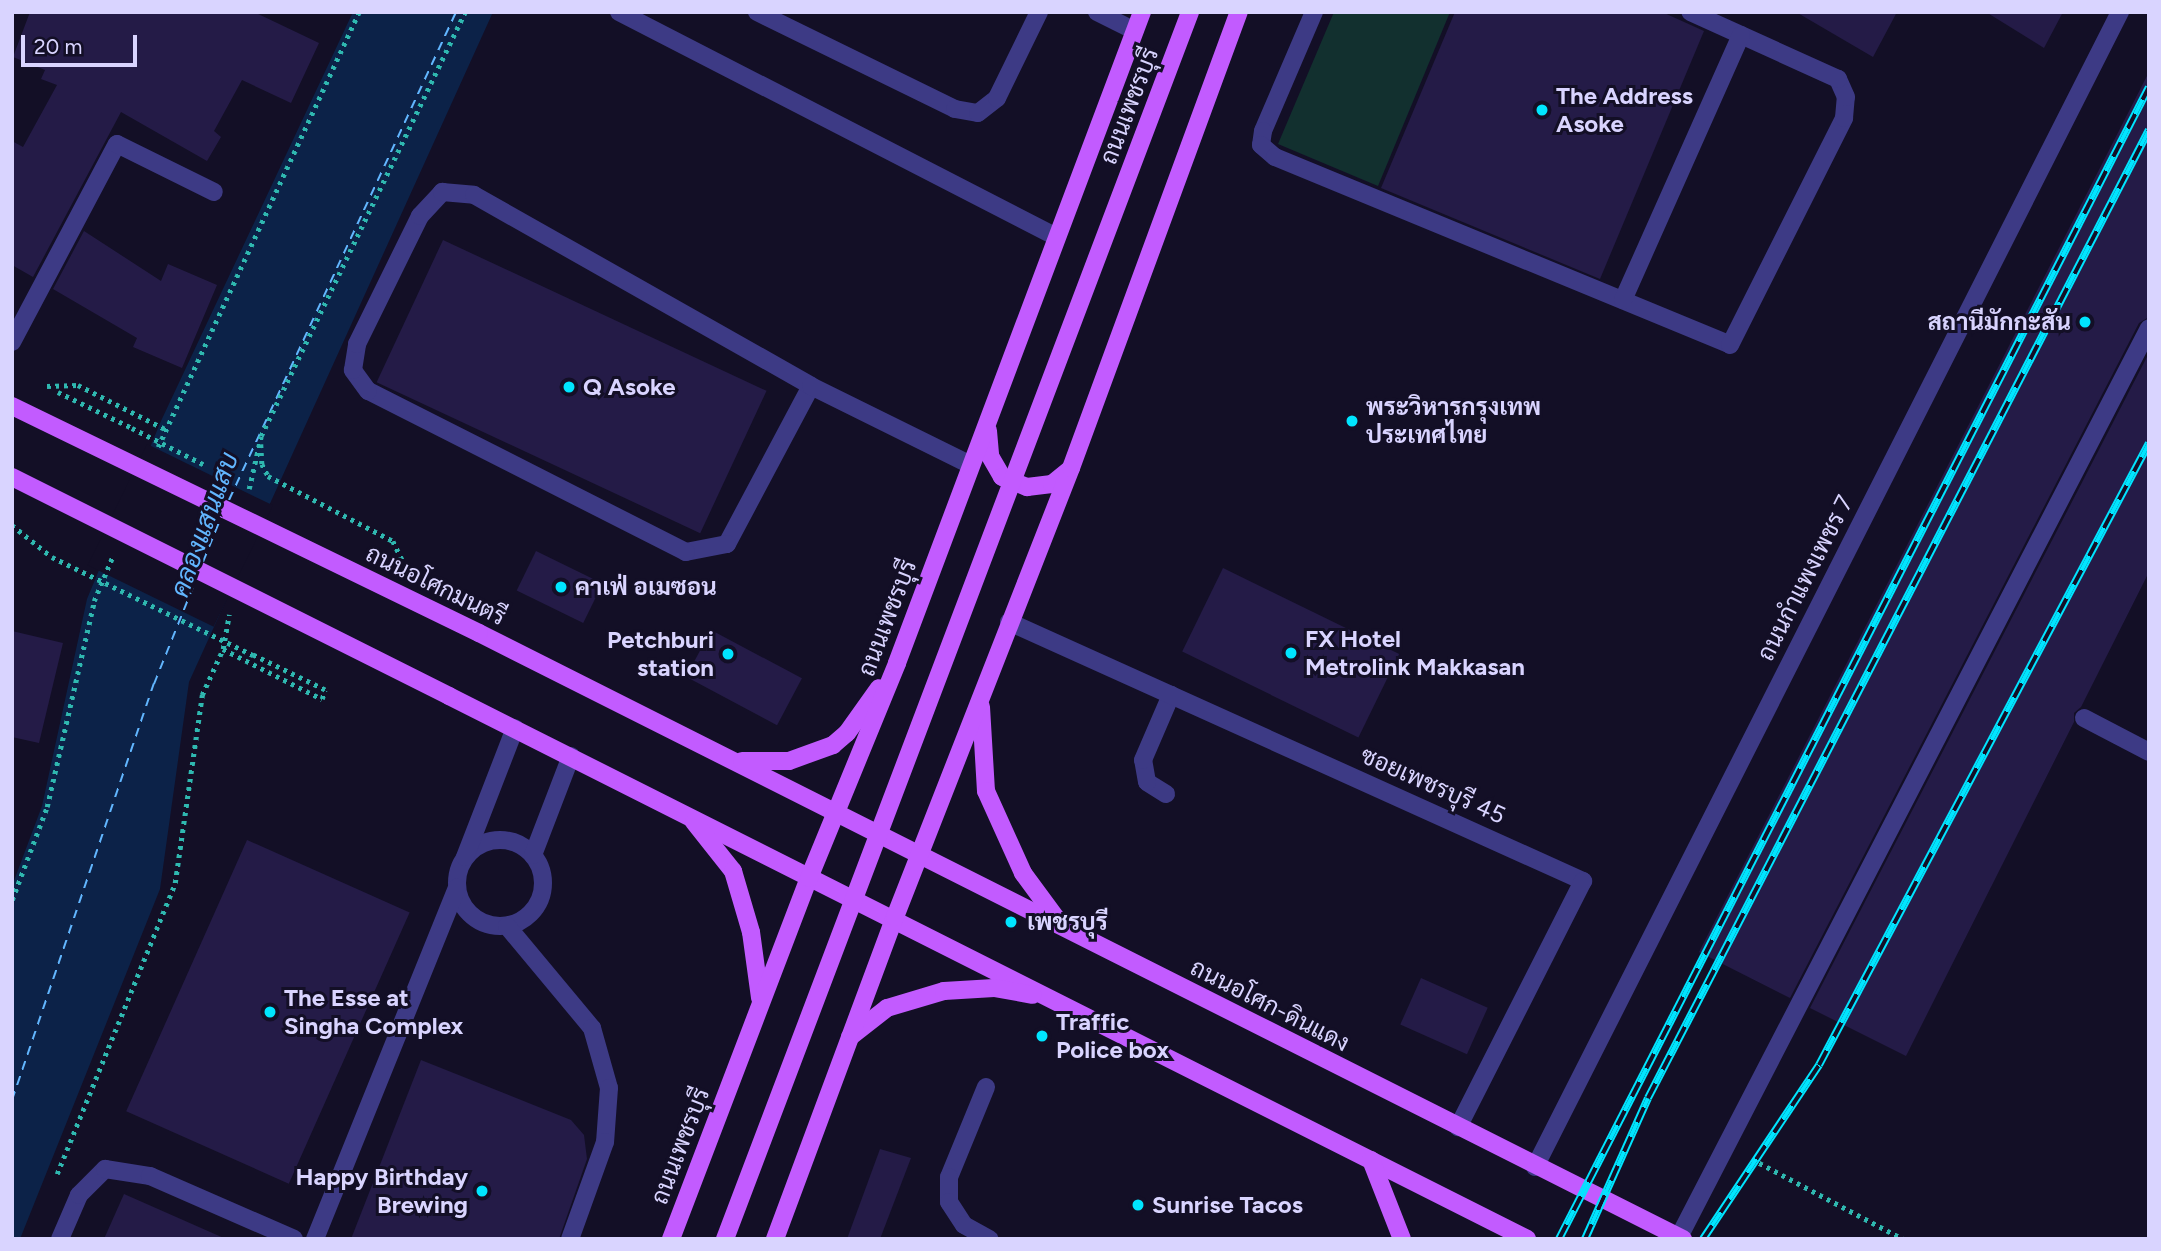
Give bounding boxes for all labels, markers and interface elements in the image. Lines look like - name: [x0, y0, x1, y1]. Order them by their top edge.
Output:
- scale bar: [24, 21, 140, 65]
- text: 20 m: [34, 34, 82, 59]
- street label: ถนนเพชรบุรี: [1094, 44, 1164, 168]
- place label: The Address Asoke: [1556, 82, 1693, 138]
- marker: The Address Asoke: [1534, 102, 1550, 118]
- place label: สถานีมักกะสัน: [1927, 308, 2071, 336]
- marker: สถานีมักกะสัน: [2077, 314, 2093, 330]
- place label: Q Asoke: [583, 373, 675, 401]
- marker: Q Asoke: [561, 379, 577, 395]
- place label: พระวิหารกรุงเทพ ประเทศไทย: [1366, 393, 1541, 449]
- marker: พระวิหารกรุงเทพ ประเทศไทย: [1344, 413, 1360, 429]
- water label: คลองแสนแสบ: [164, 449, 246, 601]
- street label: ถนนกำแพงเพชร 7: [1751, 490, 1859, 666]
- street label: ถนนอโศกมนตรี: [361, 539, 511, 631]
- street label: ถนนเพชรบุรี: [852, 556, 922, 680]
- place label: คาเฟ่ อเมซอน: [575, 573, 717, 601]
- marker: คาเฟ่ อเมซอน: [553, 579, 569, 595]
- place label: FX Hotel Metrolink Makkasan: [1305, 625, 1525, 681]
- place label: Petchburi station: [607, 626, 714, 682]
- marker: FX Hotel Metrolink Makkasan: [1283, 645, 1299, 661]
- marker: Petchburi station: [720, 646, 736, 662]
- street label: ซอยเพชรบุรี 45: [1356, 740, 1510, 830]
- place label: เพชรบุรี: [1027, 908, 1108, 936]
- marker: เพชรบุรี: [1001, 912, 1021, 932]
- street label: ถนนอโศก-ดินแดง: [1186, 953, 1354, 1057]
- place label: The Esse at Singha Complex: [284, 984, 463, 1040]
- marker: The Esse at Singha Complex: [262, 1004, 278, 1020]
- place label: Traffic Police box: [1056, 1008, 1169, 1064]
- marker: Traffic Police box: [1034, 1028, 1050, 1044]
- street label: ถนนเพชรบุรี: [645, 1084, 715, 1208]
- place label: Happy Birthday Brewing: [295, 1163, 468, 1219]
- marker: Happy Birthday Brewing: [474, 1183, 490, 1199]
- place label: Sunrise Tacos: [1152, 1191, 1303, 1219]
- marker: Sunrise Tacos: [1130, 1197, 1146, 1213]

